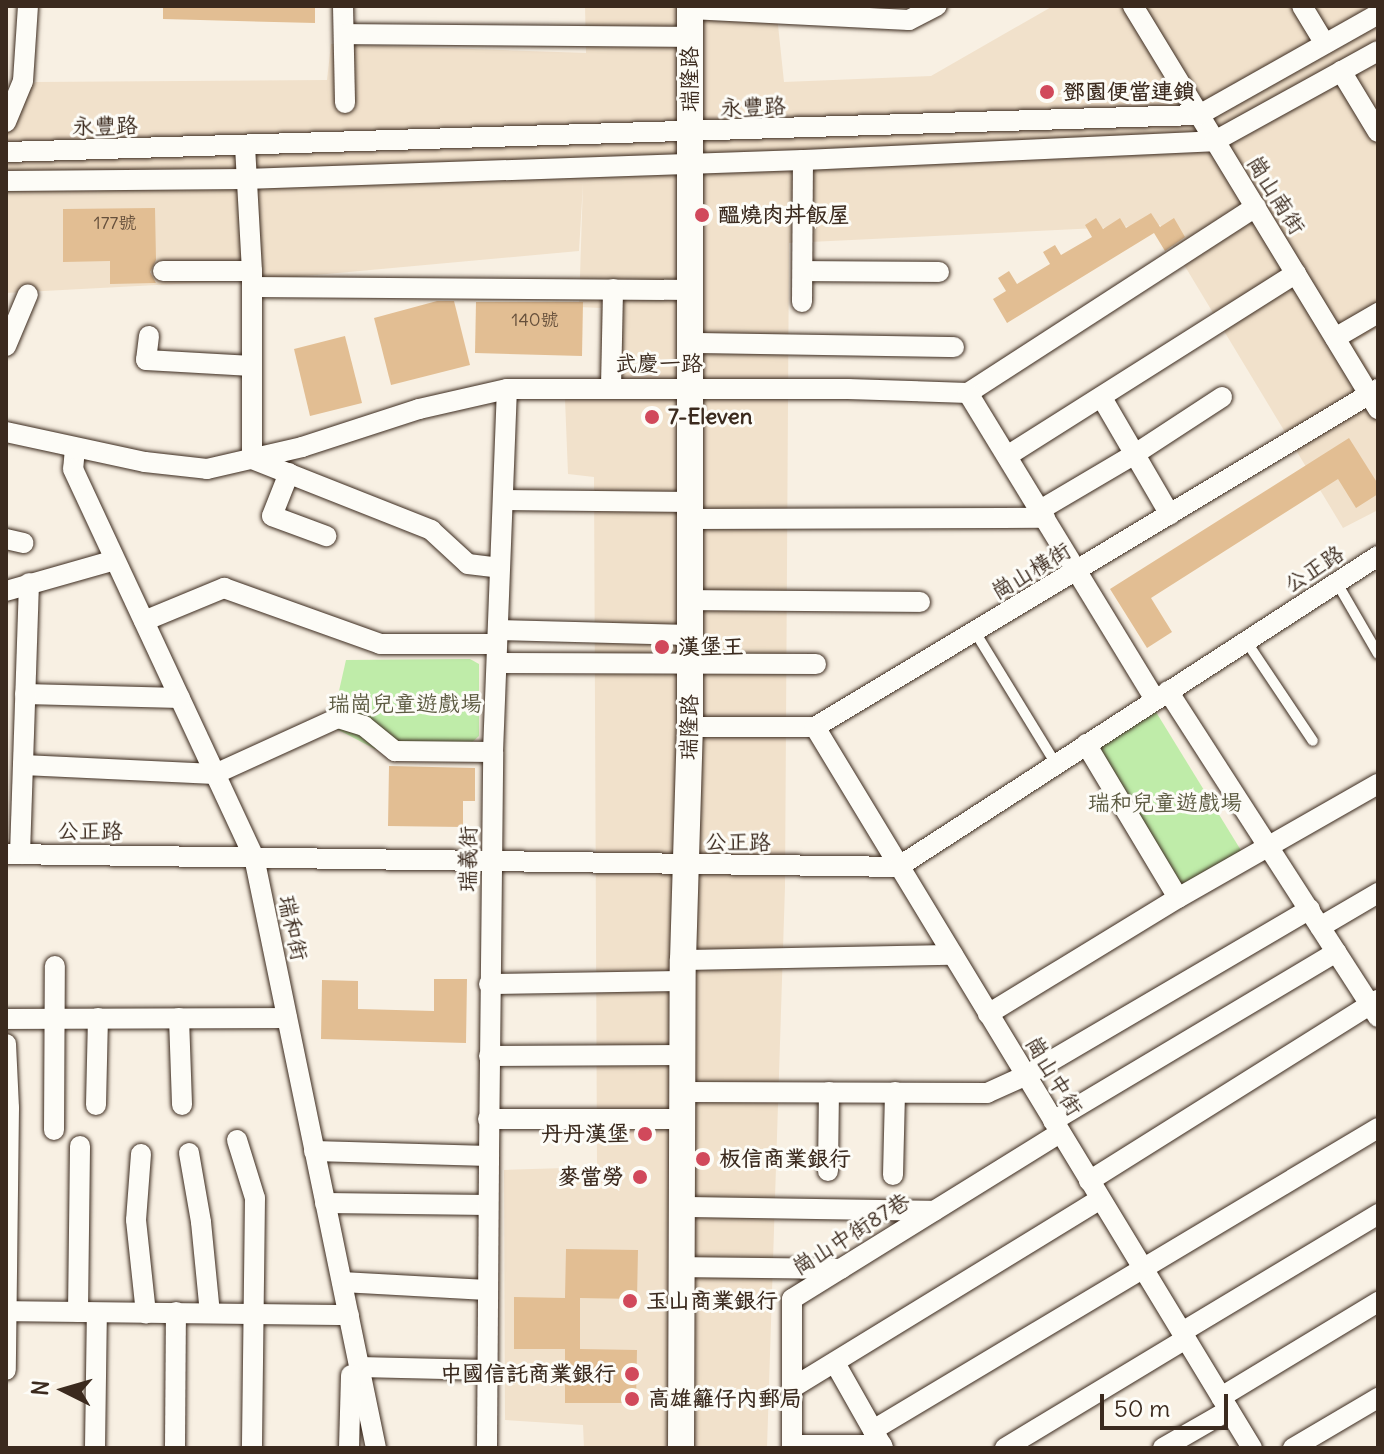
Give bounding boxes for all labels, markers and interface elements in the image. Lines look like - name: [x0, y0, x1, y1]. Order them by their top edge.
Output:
- street label: 瑞隆路: [677, 46, 703, 112]
- place label: 鄧園便當連鎖: [1063, 79, 1195, 105]
- marker: 鄧園便當連鎖: [1038, 83, 1056, 101]
- street label: 永豐路: [720, 93, 786, 121]
- street label: 永豐路: [72, 112, 138, 140]
- street label: 崗山南街: [1241, 151, 1311, 239]
- place label: 醞燒肉丼飯屋: [718, 202, 850, 228]
- marker: 醞燒肉丼飯屋: [693, 206, 711, 224]
- house number: 177號: [94, 212, 136, 234]
- house number: 140號: [511, 309, 559, 331]
- street label: 武慶一路: [615, 351, 703, 377]
- place label: 7-Eleven: [668, 404, 752, 430]
- marker: 7-Eleven: [643, 408, 661, 426]
- street label: 崗山橫街: [986, 537, 1076, 605]
- street label: 公正路: [1279, 540, 1349, 598]
- place label: 漢堡王: [678, 634, 744, 660]
- marker: 漢堡王: [653, 638, 671, 656]
- park label: 瑞崗兒童遊戲場: [328, 691, 482, 717]
- street label: 瑞隆路: [675, 694, 703, 760]
- park label: 瑞和兒童遊戲場: [1088, 790, 1242, 816]
- street label: 公正路: [57, 817, 123, 845]
- street label: 瑞義街: [454, 826, 482, 892]
- street label: 公正路: [705, 828, 771, 856]
- street label: 瑞和街: [273, 893, 313, 963]
- street label: 崗山中街: [1020, 1031, 1088, 1121]
- place label: 丹丹漢堡: [541, 1121, 629, 1147]
- marker: 丹丹漢堡: [636, 1125, 654, 1143]
- place label: 板信商業銀行: [719, 1146, 851, 1172]
- marker: 板信商業銀行: [694, 1150, 712, 1168]
- place label: 麥當勞: [558, 1164, 624, 1190]
- marker: 麥當勞: [631, 1168, 649, 1186]
- street label: 崗山中街87巷: [787, 1187, 915, 1281]
- place label: 玉山商業銀行: [646, 1288, 778, 1314]
- marker: 玉山商業銀行: [621, 1292, 639, 1310]
- north arrow: [24, 1350, 104, 1430]
- place label: 中國信託商業銀行: [440, 1361, 616, 1387]
- marker: 中國信託商業銀行: [623, 1365, 641, 1383]
- scale bar: [1104, 1378, 1232, 1428]
- text: N: [25, 1379, 55, 1397]
- place label: 高雄籬仔內郵局: [648, 1386, 802, 1412]
- marker: 高雄籬仔內郵局: [623, 1390, 641, 1408]
- text: 50 m: [1114, 1393, 1170, 1423]

